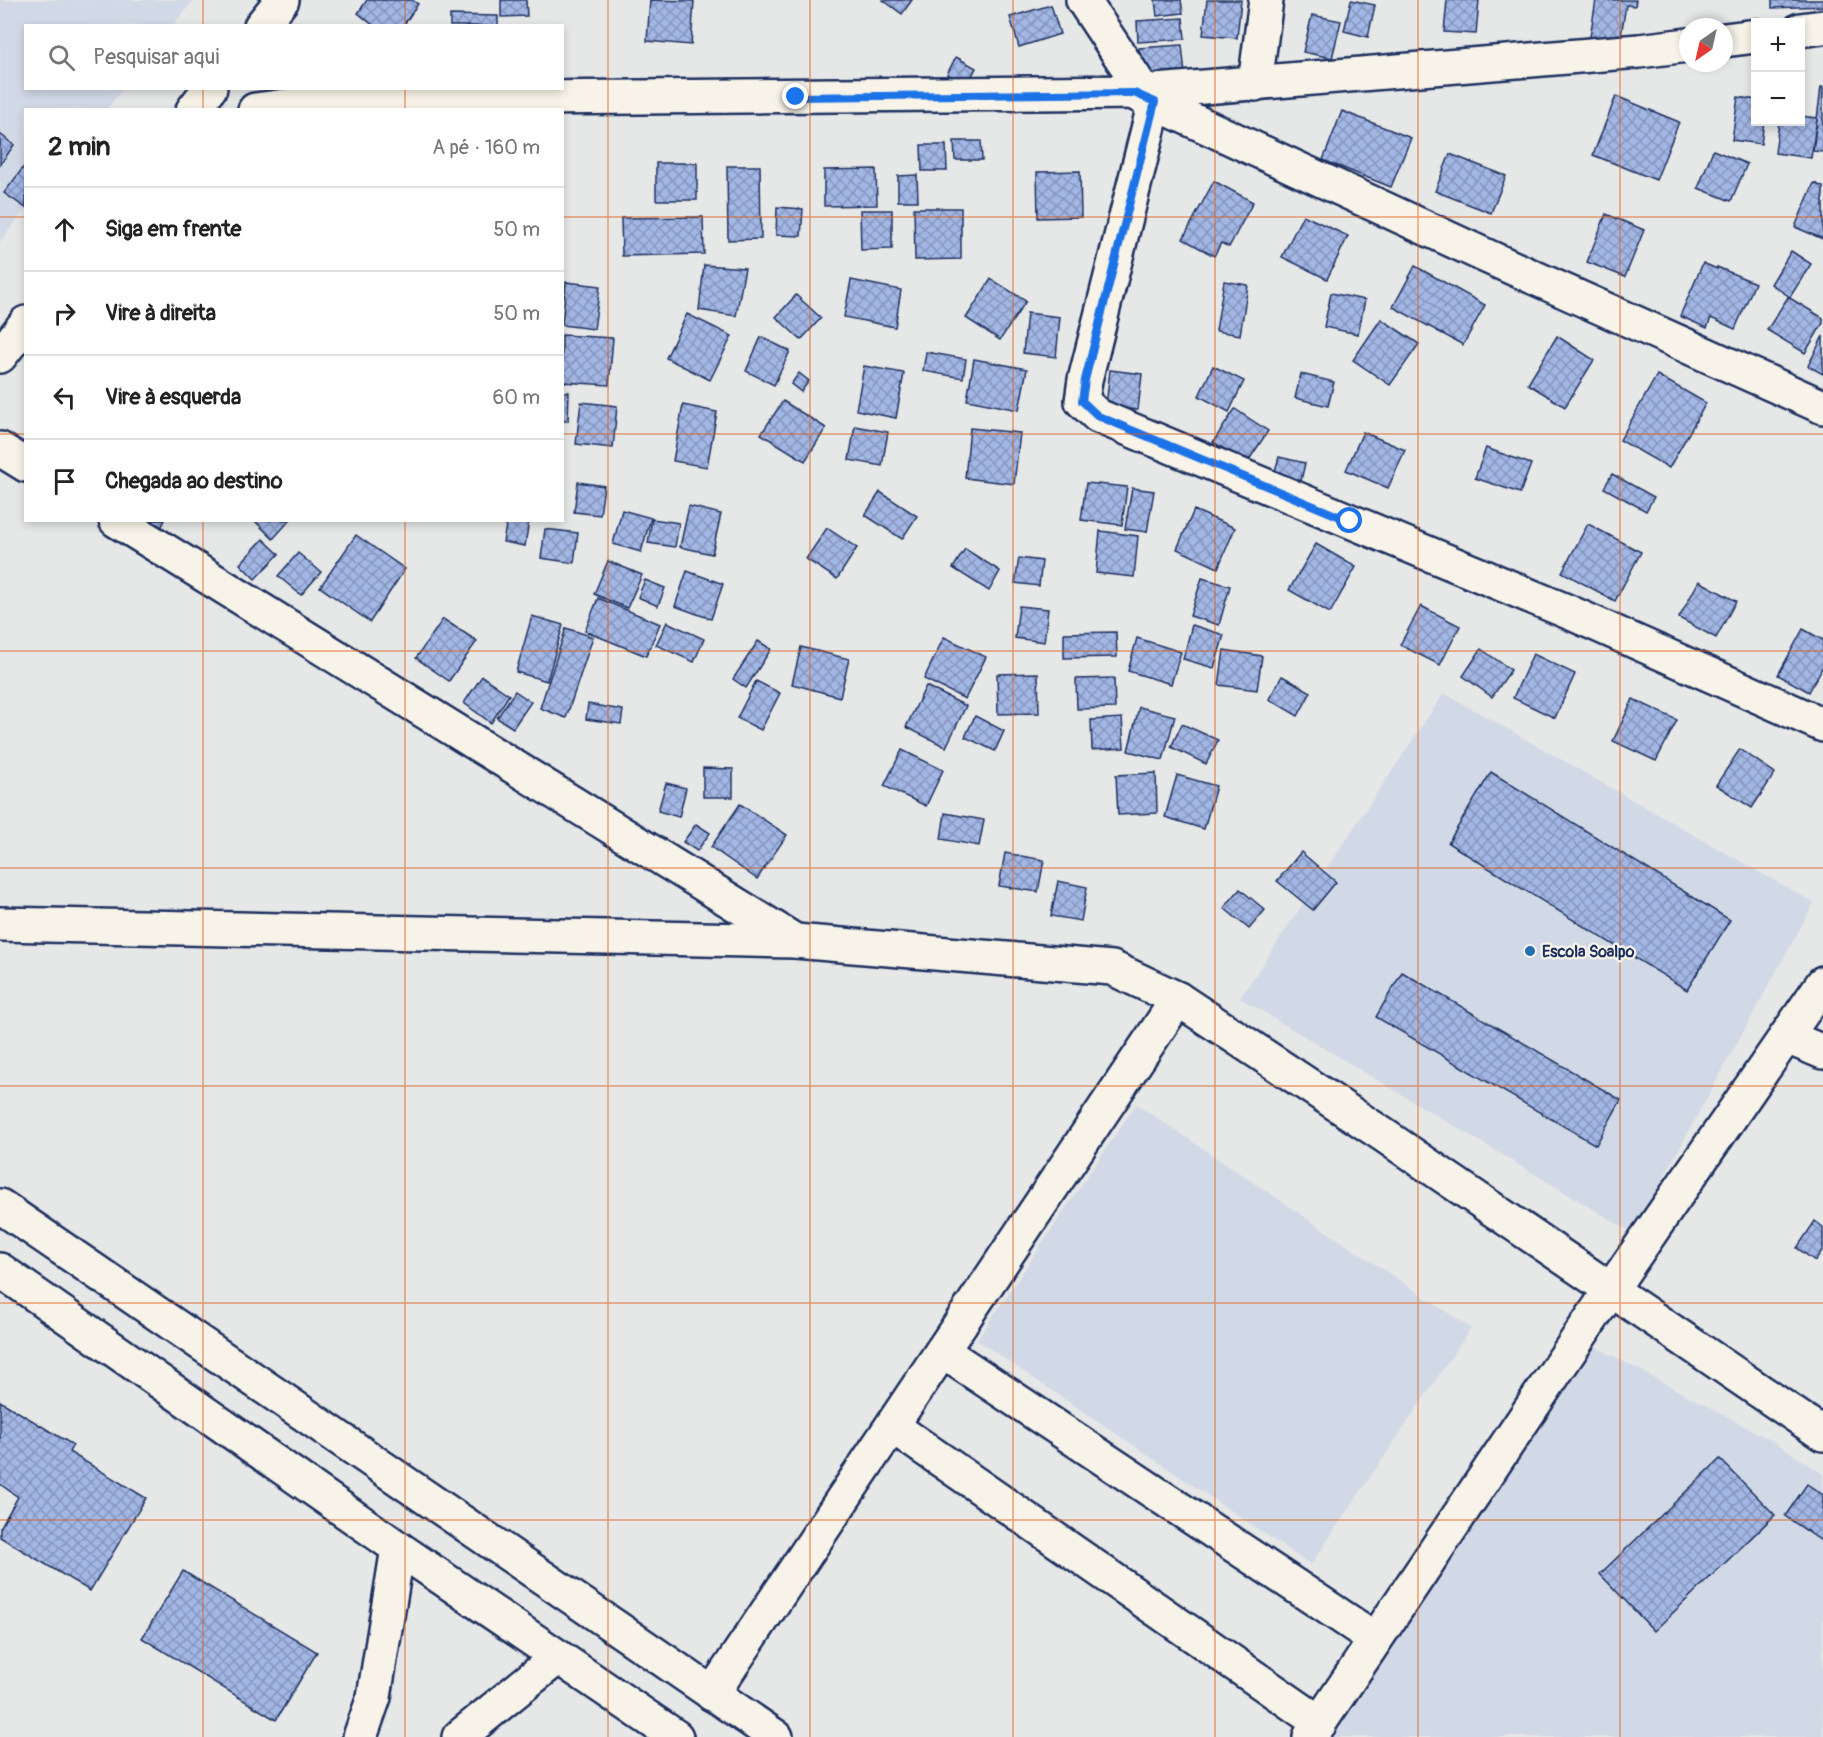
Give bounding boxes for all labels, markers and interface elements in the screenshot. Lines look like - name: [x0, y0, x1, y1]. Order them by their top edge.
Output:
- north arrow: [1679, 18, 1733, 72]
- map controls: [1751, 18, 1805, 126]
- button: +: [1751, 18, 1805, 72]
- search box: [24, 24, 564, 90]
- icon: search: [45, 41, 78, 74]
- text: Pesquisar aqui: [93, 43, 219, 71]
- button: −: [1751, 72, 1805, 126]
- route end: [782, 83, 808, 109]
- text: 2 min: [48, 131, 110, 163]
- text: A pé · 160 m: [432, 135, 540, 160]
- icon: ahead: [48, 213, 81, 246]
- text: Siga em frente: [105, 215, 241, 243]
- text: 50 m: [493, 217, 540, 242]
- icon: right: [48, 297, 81, 330]
- text: Vire à direita: [105, 299, 216, 327]
- text: 50 m: [493, 301, 540, 326]
- icon: left: [48, 381, 81, 414]
- text: Vire à esquerda: [105, 383, 241, 411]
- text: 60 m: [493, 385, 540, 410]
- icon: arrive: [48, 465, 81, 498]
- text: Chegada ao destino: [105, 467, 283, 495]
- route start: [1336, 507, 1362, 533]
- place label: Escola Soalpo: [1542, 942, 1635, 962]
- marker: Escola Soalpo: [1523, 944, 1537, 958]

